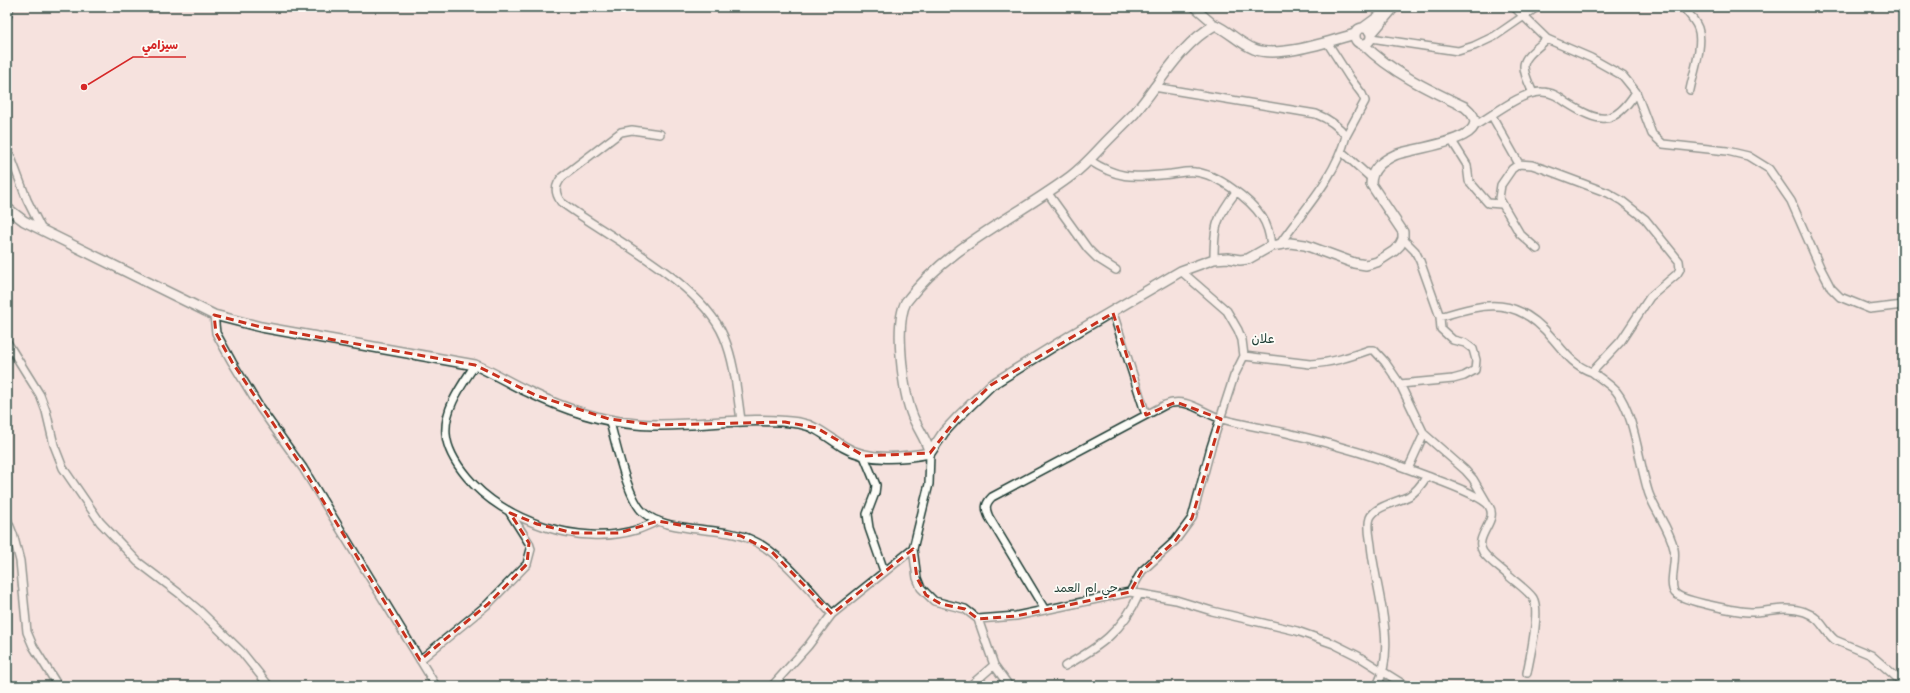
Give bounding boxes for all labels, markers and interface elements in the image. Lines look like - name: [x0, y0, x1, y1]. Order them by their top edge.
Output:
- callout: سيزامي: [133, 33, 186, 57]
- text: سيزامي: [142, 36, 178, 56]
- district label: علان: [1251, 329, 1275, 350]
- district label: حي ام العمد: [1054, 579, 1118, 599]

